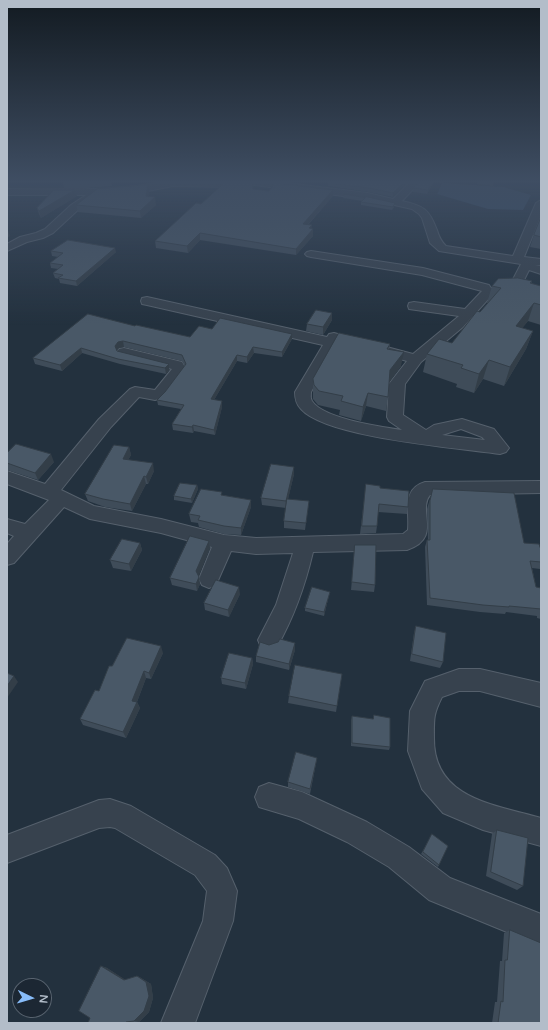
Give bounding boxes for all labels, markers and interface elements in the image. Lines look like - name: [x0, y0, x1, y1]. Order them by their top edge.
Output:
- north arrow: [12, 978, 52, 1018]
- text: N: [37, 994, 50, 1004]

